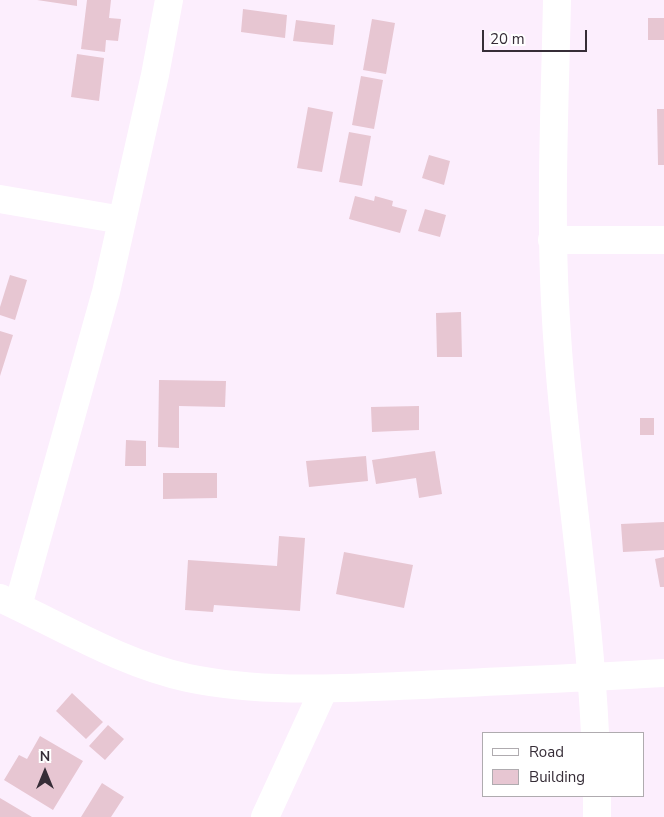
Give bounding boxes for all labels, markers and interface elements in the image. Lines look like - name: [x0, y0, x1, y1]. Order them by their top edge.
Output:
- scale bar: [484, 20, 589, 52]
- text: 20 m: [490, 29, 525, 49]
- legend: [482, 732, 644, 797]
- text: Road: [529, 742, 564, 762]
- north arrow: [20, 747, 70, 797]
- text: N: [40, 747, 50, 766]
- text: Building: [529, 767, 585, 787]

